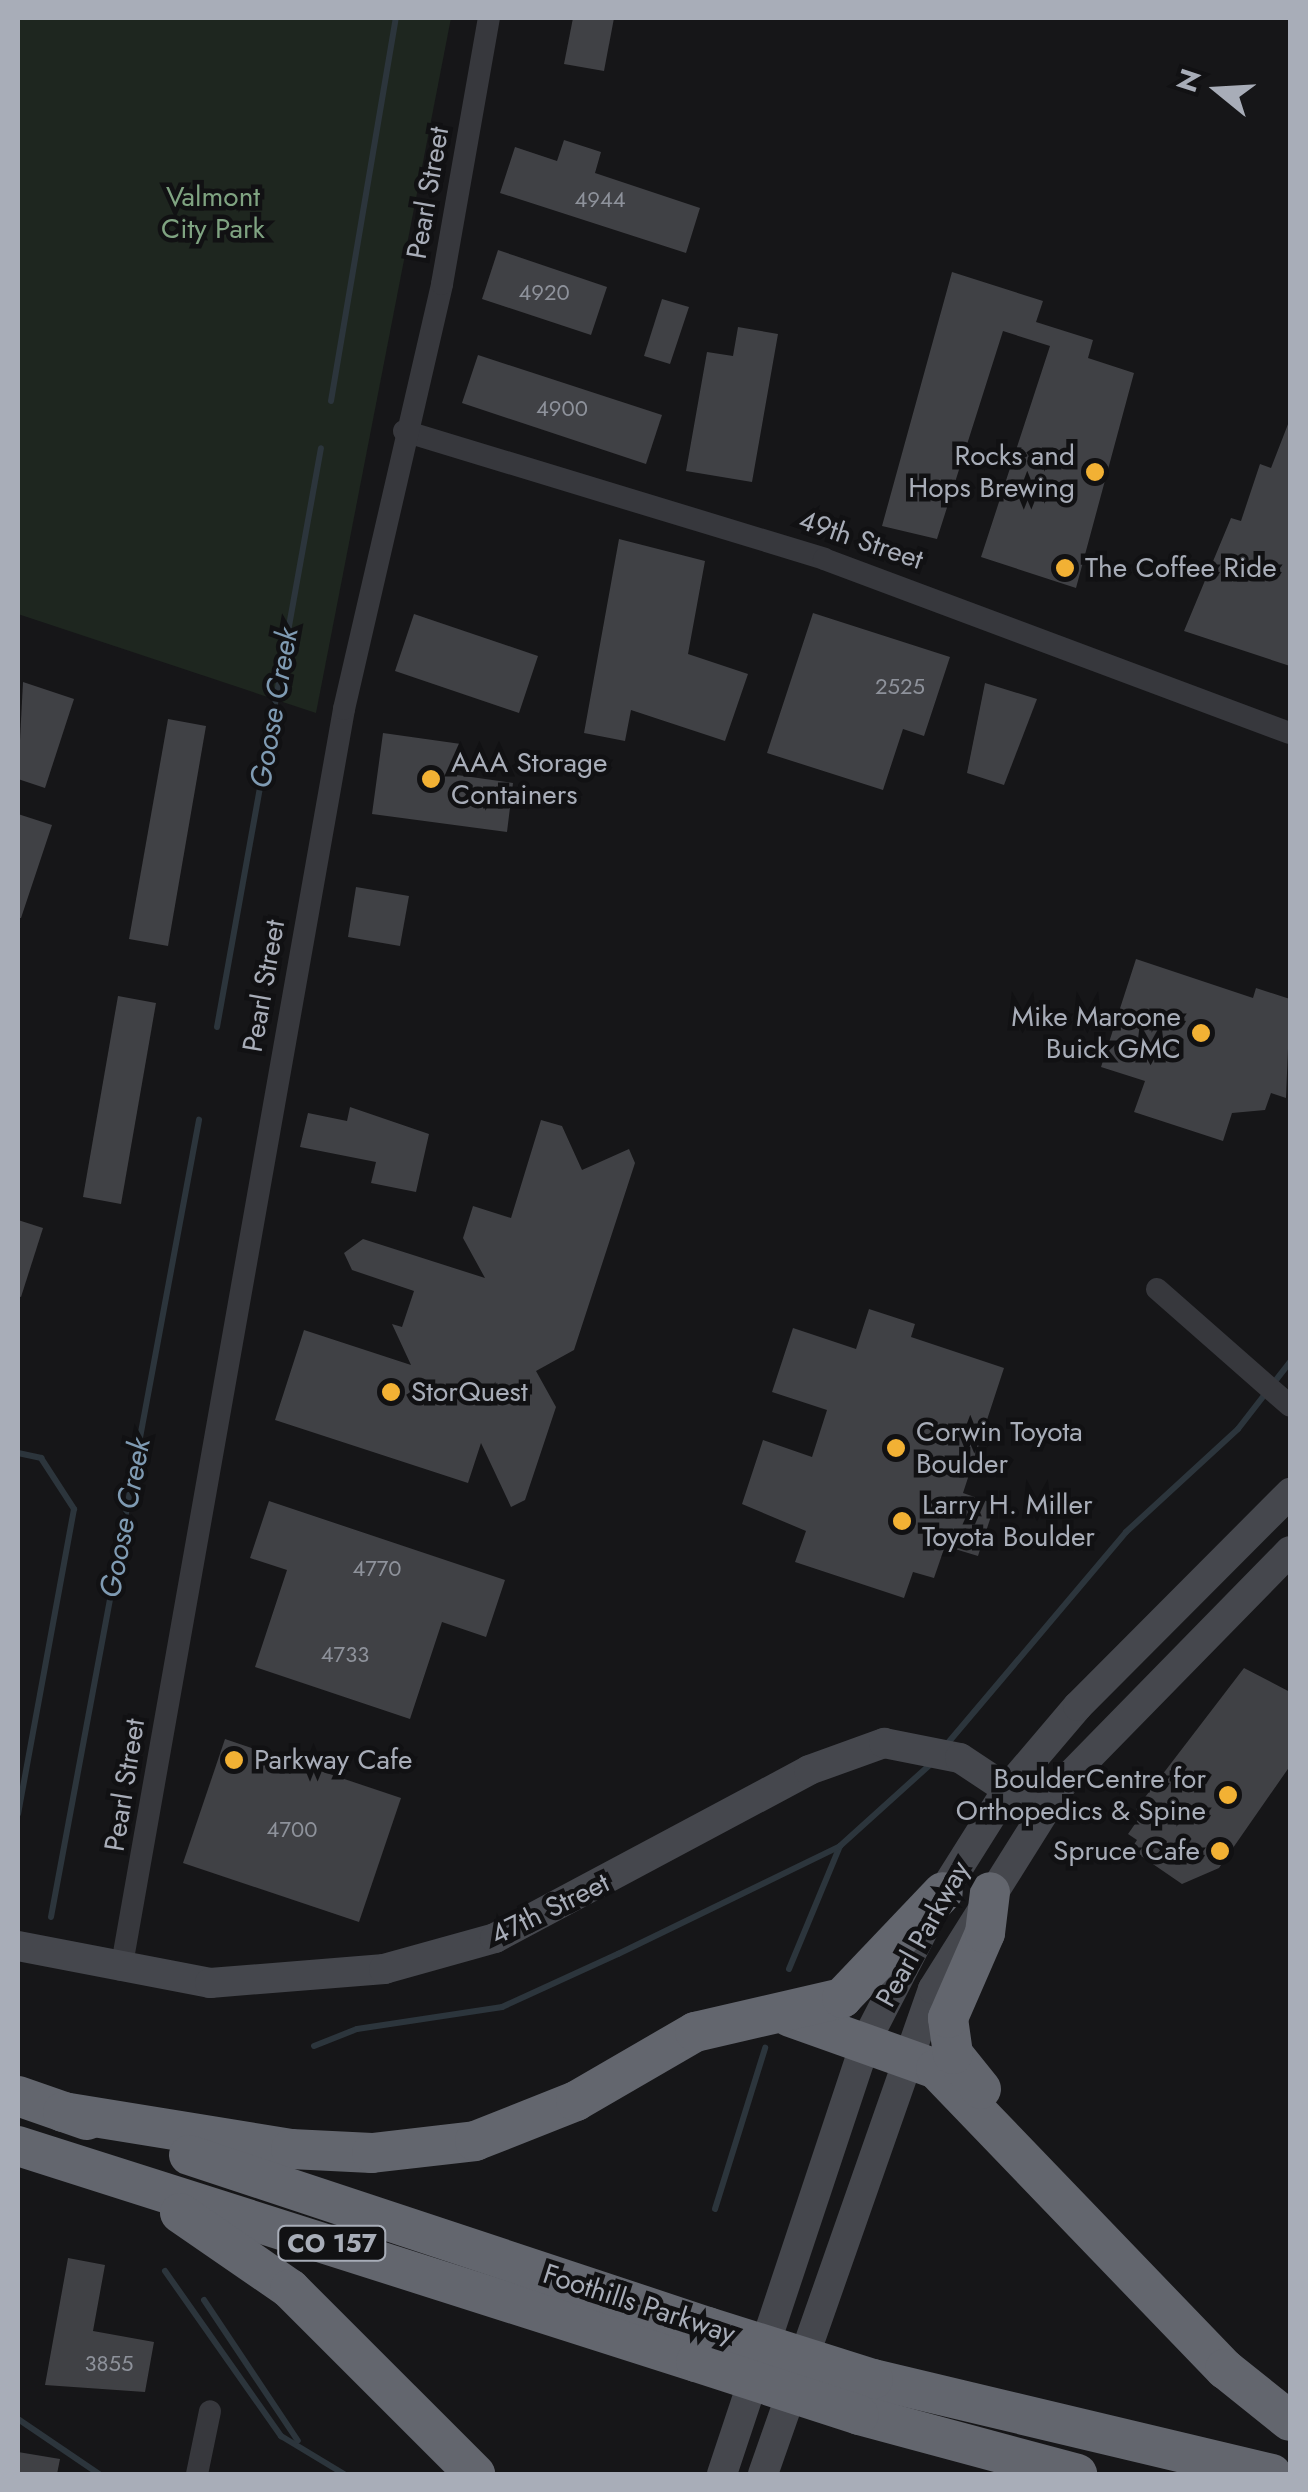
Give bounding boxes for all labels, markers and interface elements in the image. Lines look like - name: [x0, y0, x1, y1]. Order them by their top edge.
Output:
- north arrow: [1168, 40, 1268, 140]
- text: N: [1166, 64, 1212, 97]
- street label: Pearl Street: [400, 124, 456, 262]
- park label: Valmont City Park: [161, 180, 265, 246]
- house number: 4944: [574, 187, 626, 213]
- house number: 4920: [518, 280, 570, 306]
- house number: 4900: [536, 396, 588, 422]
- place label: Rocks and Hops Brewing: [908, 439, 1075, 505]
- marker: Rocks and Hops Brewing: [1084, 461, 1106, 483]
- street label: 49th Street: [795, 503, 927, 577]
- place label: The Coffee Ride: [1085, 551, 1277, 585]
- marker: The Coffee Ride: [1054, 557, 1076, 579]
- water label: Goose Creek: [242, 625, 306, 791]
- house number: 2525: [875, 674, 925, 700]
- place label: AAA Storage Containers: [451, 746, 607, 812]
- marker: AAA Storage Containers: [420, 768, 442, 790]
- street label: Pearl Street: [236, 917, 292, 1055]
- place label: Mike Maroone Buick GMC: [1011, 1000, 1181, 1066]
- marker: Mike Maroone Buick GMC: [1190, 1022, 1212, 1044]
- place label: StorQuest: [411, 1375, 528, 1409]
- marker: StorQuest: [380, 1381, 402, 1403]
- place label: Corwin Toyota Boulder: [916, 1415, 1083, 1481]
- water label: Goose Creek: [92, 1435, 158, 1601]
- marker: Corwin Toyota Boulder: [885, 1437, 907, 1459]
- place label: Larry H. Miller Toyota Boulder: [922, 1488, 1095, 1554]
- marker: Larry H. Miller Toyota Boulder: [891, 1510, 913, 1532]
- house number: 4770: [352, 1556, 402, 1582]
- house number: 4733: [321, 1642, 369, 1668]
- street label: Pearl Street: [98, 1716, 152, 1854]
- place label: Parkway Cafe: [254, 1743, 412, 1777]
- marker: Parkway Cafe: [223, 1749, 245, 1771]
- place label: BoulderCentre for Orthopedics & Spine: [956, 1762, 1206, 1828]
- marker: BoulderCentre for Orthopedics & Spine: [1215, 1782, 1241, 1808]
- house number: 4700: [267, 1817, 317, 1843]
- place label: Spruce Cafe: [1053, 1834, 1200, 1868]
- marker: Spruce Cafe: [1209, 1840, 1231, 1862]
- street label: Pearl Parkway: [869, 1855, 977, 2013]
- street label: 47th Street: [485, 1866, 615, 1952]
- road number: CO 157: [277, 2223, 387, 2263]
- street label: Foothills Parkway: [539, 2257, 739, 2351]
- house number: 3855: [85, 2351, 133, 2377]

